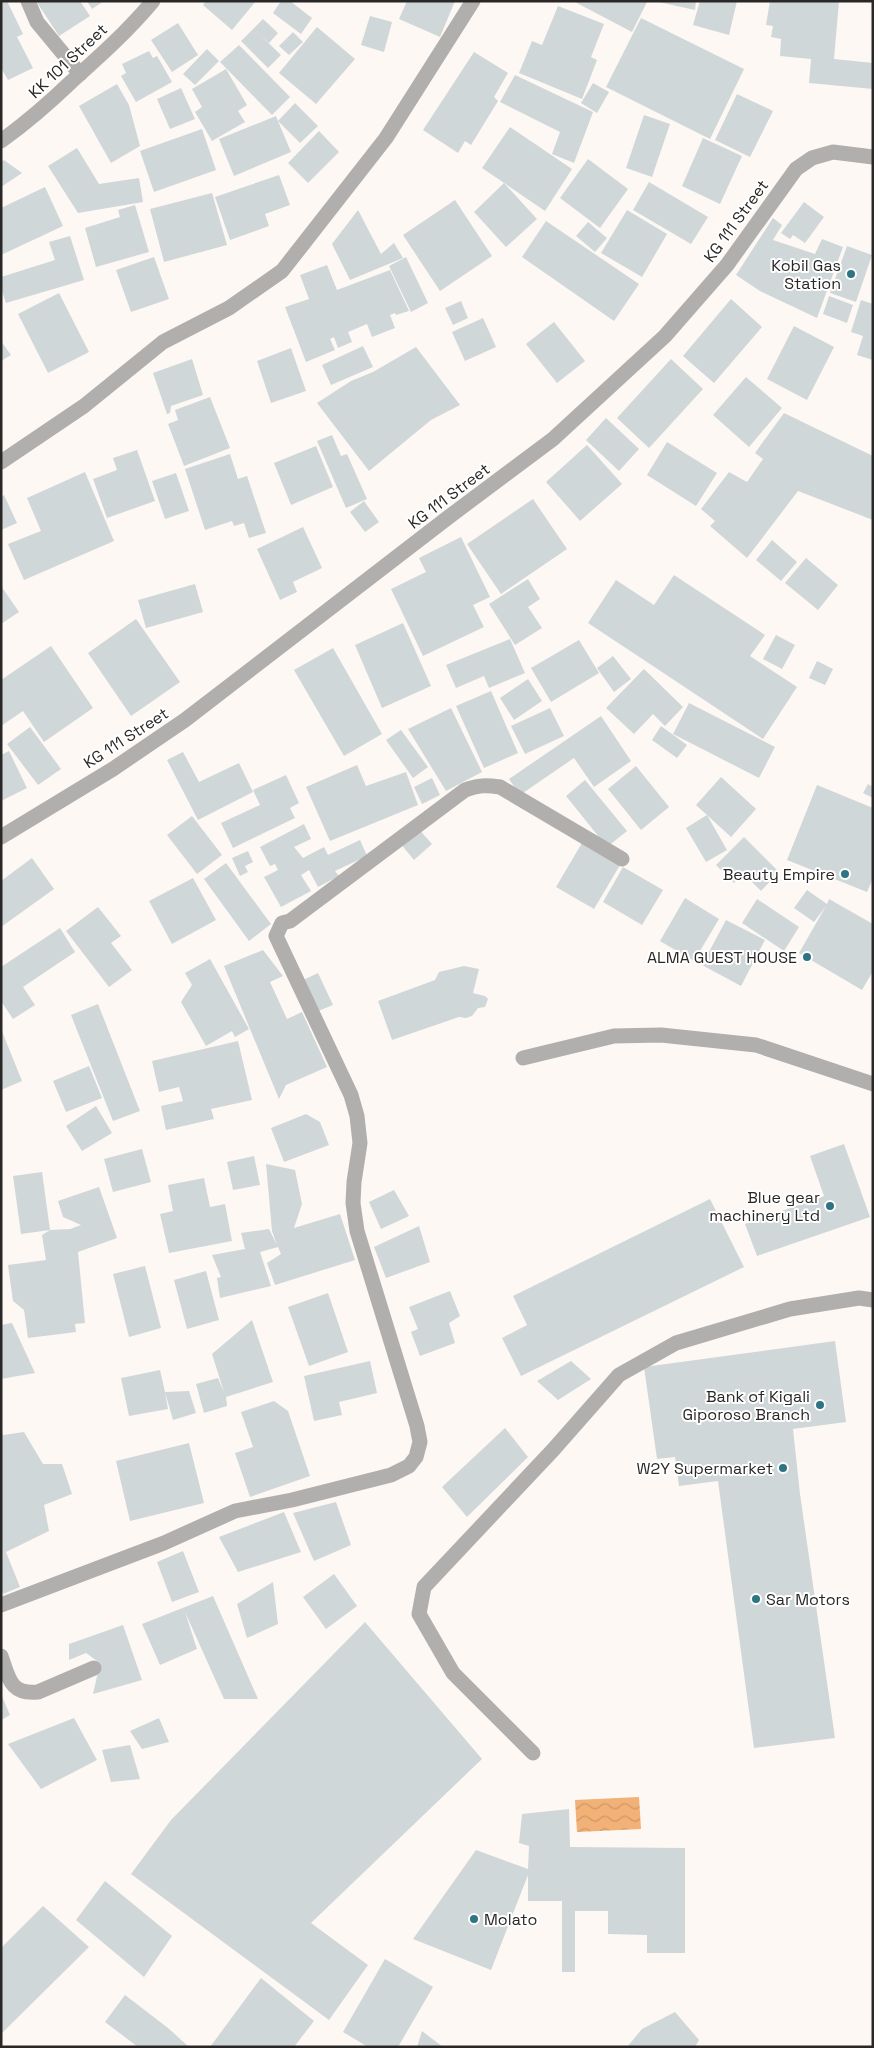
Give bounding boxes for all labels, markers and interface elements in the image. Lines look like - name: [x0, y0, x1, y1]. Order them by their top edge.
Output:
- street label: KK 101 Street: [24, 19, 112, 103]
- street label: KG 111 Street: [699, 176, 773, 266]
- place label: Kobil Gas Station: [771, 255, 841, 294]
- marker: Kobil Gas Station: [845, 268, 857, 280]
- street label: KG 111 Street: [404, 458, 494, 534]
- street label: KG 111 Street: [80, 703, 172, 773]
- place label: Beauty Empire: [723, 864, 835, 885]
- marker: Beauty Empire: [839, 868, 851, 880]
- place label: ALMA GUEST HOUSE: [647, 947, 797, 968]
- marker: ALMA GUEST HOUSE: [801, 951, 813, 963]
- place label: Blue gear machinery Ltd: [709, 1187, 820, 1226]
- marker: Blue gear machinery Ltd: [824, 1200, 836, 1212]
- place label: Bank of Kigali Giporoso Branch: [683, 1386, 810, 1425]
- marker: Bank of Kigali Giporoso Branch: [814, 1399, 826, 1411]
- place label: W2Y Supermarket: [637, 1458, 773, 1479]
- marker: W2Y Supermarket: [777, 1462, 789, 1474]
- place label: Sar Motors: [766, 1589, 850, 1610]
- marker: Sar Motors: [750, 1593, 762, 1605]
- place label: Molato: [484, 1909, 537, 1930]
- marker: Molato: [468, 1913, 480, 1925]

